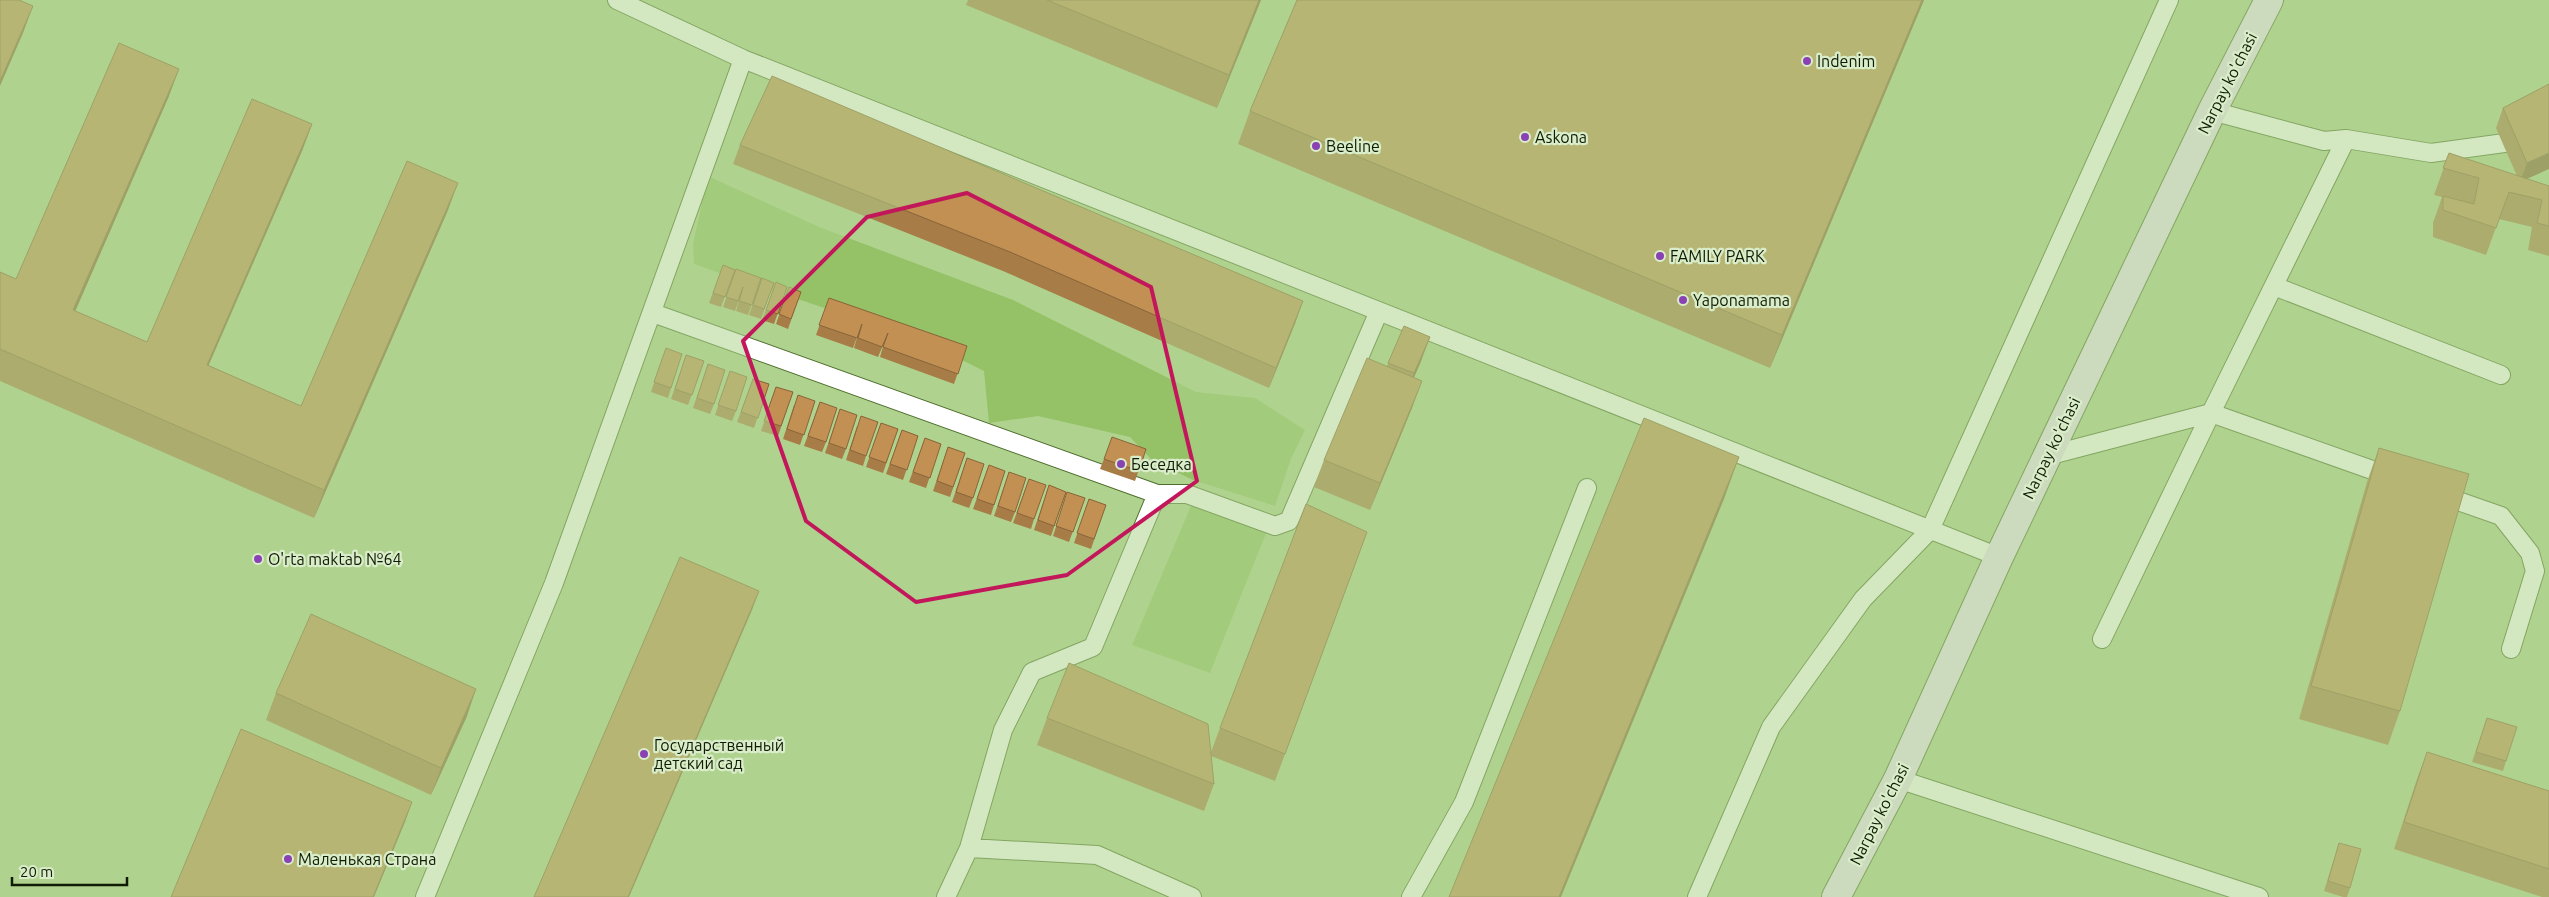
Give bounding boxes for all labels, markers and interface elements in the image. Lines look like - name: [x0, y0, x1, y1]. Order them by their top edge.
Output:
- street label: Narpay ko'chasi: [2194, 29, 2260, 137]
- place label: Indenim: [1817, 52, 1875, 70]
- marker: Indenim: [1801, 55, 1813, 67]
- place label: Askona: [1535, 128, 1587, 146]
- marker: Askona: [1519, 131, 1531, 143]
- place label: Beeline: [1326, 137, 1380, 155]
- marker: Beeline: [1310, 140, 1322, 152]
- place label: FAMILY PARK: [1670, 247, 1765, 265]
- marker: FAMILY PARK: [1654, 250, 1666, 262]
- place label: Yaponamama: [1693, 291, 1790, 309]
- marker: Yaponamama: [1677, 294, 1689, 306]
- street label: Narpay ko'chasi: [2019, 394, 2083, 502]
- place label: Беседка: [1131, 455, 1192, 473]
- marker: Беседка: [1115, 458, 1127, 470]
- place label: O'rta maktab №64: [268, 550, 402, 568]
- marker: O'rta maktab №64: [252, 553, 264, 565]
- place label: Государственный детский сад: [654, 736, 784, 772]
- marker: Государственный детский сад: [638, 748, 650, 760]
- street label: Narpay ko'chasi: [1846, 760, 1912, 868]
- place label: Маленькая Страна: [298, 850, 436, 868]
- marker: Маленькая Страна: [282, 853, 294, 865]
- scale bar: [12, 854, 128, 886]
- text: 20 m: [20, 863, 53, 880]

